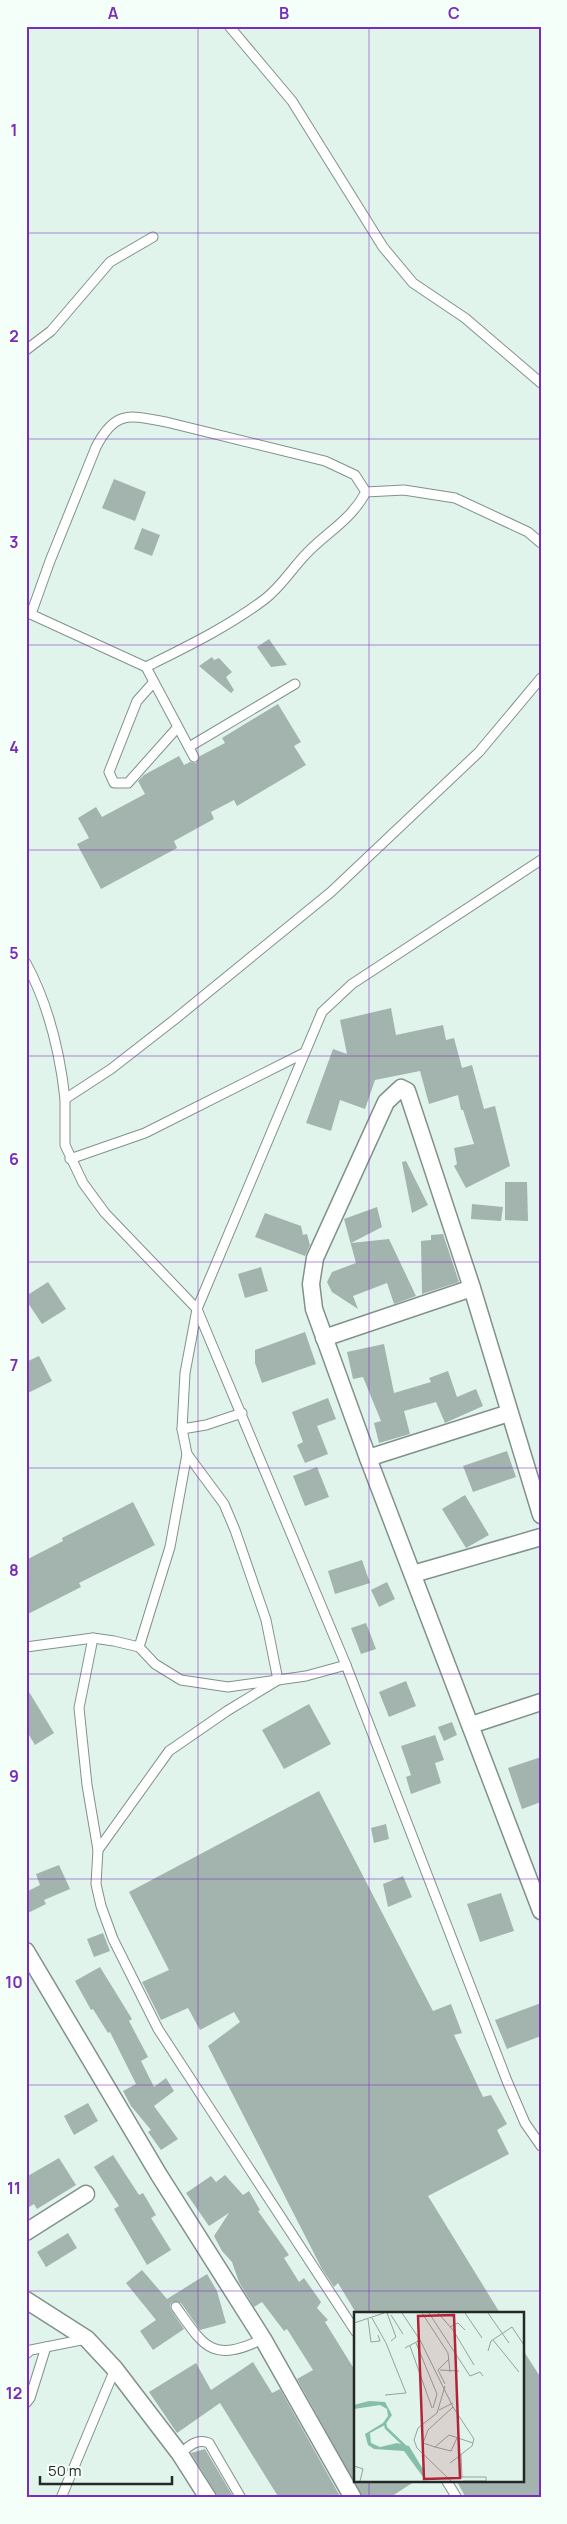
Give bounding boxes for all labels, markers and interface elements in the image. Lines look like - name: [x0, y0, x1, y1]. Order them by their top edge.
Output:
- text: A: [108, 2, 119, 24]
- text: B: [279, 2, 289, 24]
- text: C: [448, 2, 460, 24]
- text: 1: [10, 119, 18, 141]
- text: 2: [9, 325, 19, 347]
- text: 3: [9, 531, 19, 553]
- text: 4: [9, 736, 19, 758]
- text: 5: [9, 942, 19, 964]
- text: 6: [9, 1148, 19, 1170]
- text: 7: [10, 1354, 18, 1376]
- text: 8: [9, 1559, 19, 1581]
- text: 9: [9, 1765, 19, 1787]
- text: 10: [5, 1971, 23, 1993]
- text: 11: [7, 2177, 21, 2199]
- inset map: [354, 2312, 524, 2482]
- text: 12: [6, 2382, 22, 2404]
- scale bar: [40, 2454, 172, 2486]
- text: 50 m: [48, 2460, 82, 2481]

